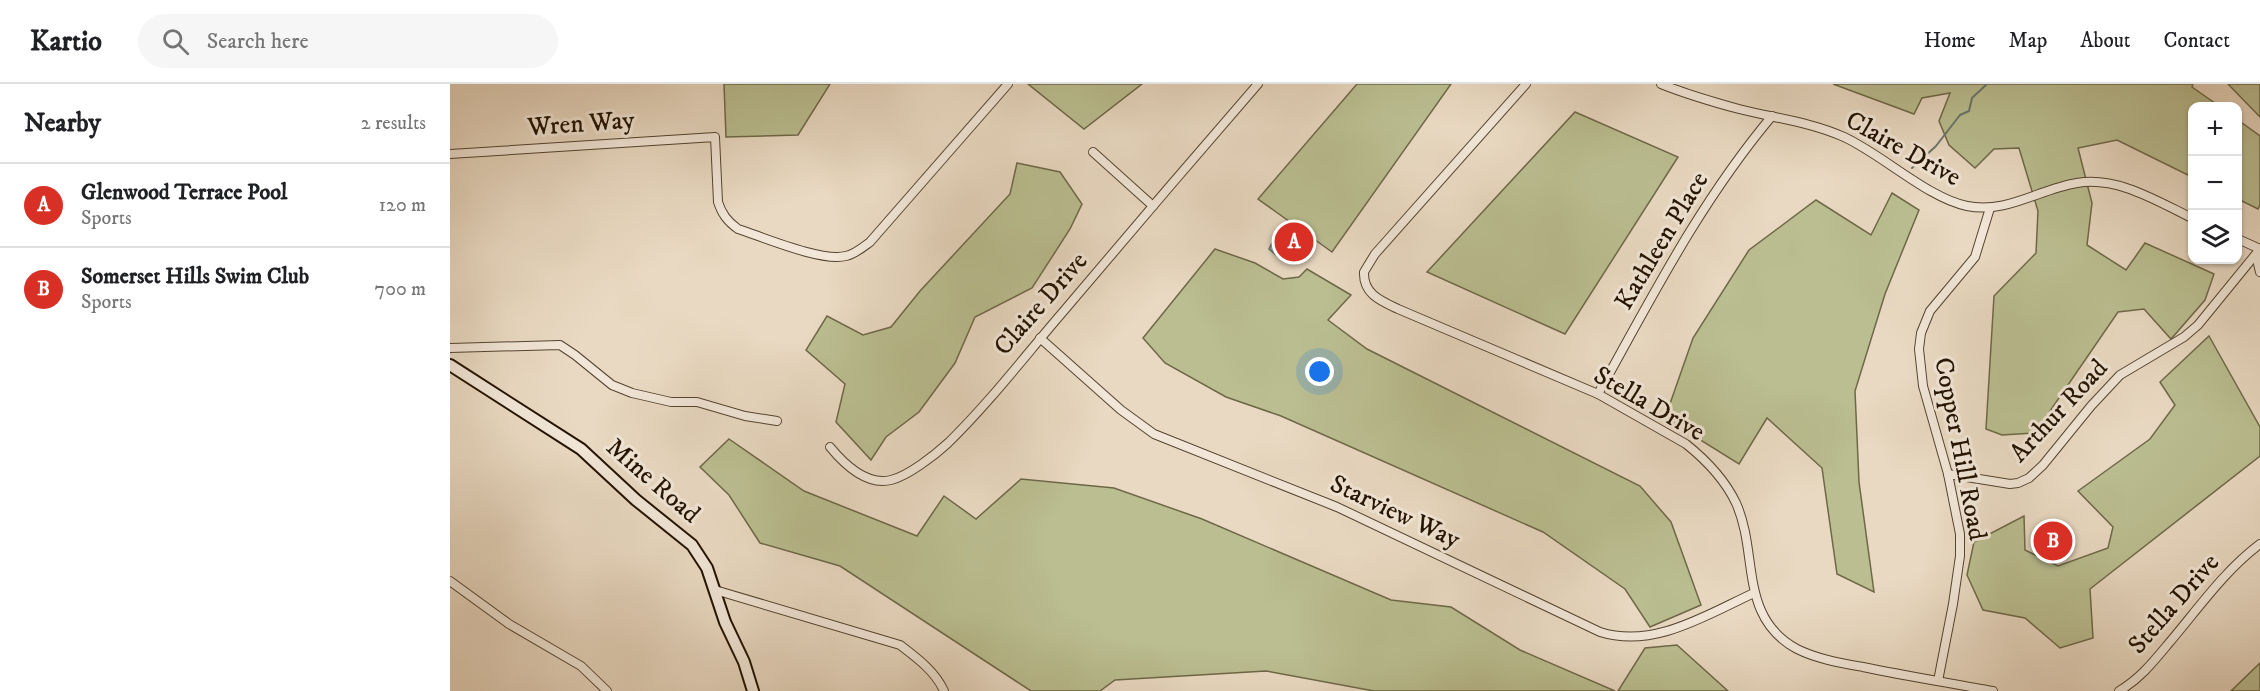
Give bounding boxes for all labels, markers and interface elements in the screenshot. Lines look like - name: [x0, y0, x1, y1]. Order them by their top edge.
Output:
- search box: [138, 14, 558, 68]
- text: Kartio: [30, 24, 102, 59]
- icon: search: [159, 25, 192, 58]
- text: Search here: [207, 28, 309, 55]
- text: Home: [1924, 28, 1976, 54]
- text: Map: [2009, 28, 2047, 54]
- text: About: [2080, 28, 2131, 54]
- text: Contact: [2164, 28, 2230, 54]
- map controls: [2188, 102, 2242, 264]
- button: +: [2188, 102, 2242, 156]
- street label: Wren Way: [525, 104, 636, 144]
- street label: Claire Drive: [1840, 104, 1966, 194]
- text: Nearby: [24, 107, 101, 140]
- text: 2 results: [361, 111, 426, 136]
- button: −: [2188, 156, 2242, 210]
- street label: Kathleen Place: [1608, 166, 1716, 316]
- text: Glenwood Terrace Pool: [81, 179, 287, 206]
- text: A: [37, 193, 50, 218]
- text: 120 m: [379, 193, 426, 218]
- text: Sports: [81, 206, 132, 231]
- button: layers: [2188, 210, 2242, 264]
- pin: A: [1274, 220, 1314, 264]
- street label: Claire Drive: [987, 245, 1095, 363]
- text: Somerset Hills Swim Club: [81, 263, 309, 290]
- text: B: [37, 277, 50, 302]
- text: 700 m: [375, 277, 426, 302]
- text: Sports: [81, 290, 132, 315]
- street label: Arthur Road: [2003, 352, 2115, 470]
- street label: Copper Hill Road: [1926, 355, 1994, 543]
- your location: [1305, 357, 1334, 386]
- street label: Stella Drive: [1588, 359, 1710, 449]
- street label: Mine Road: [599, 431, 707, 531]
- street label: Starview Way: [1325, 468, 1466, 557]
- pin: B: [2034, 518, 2072, 564]
- street label: Stella Drive: [2121, 547, 2227, 661]

